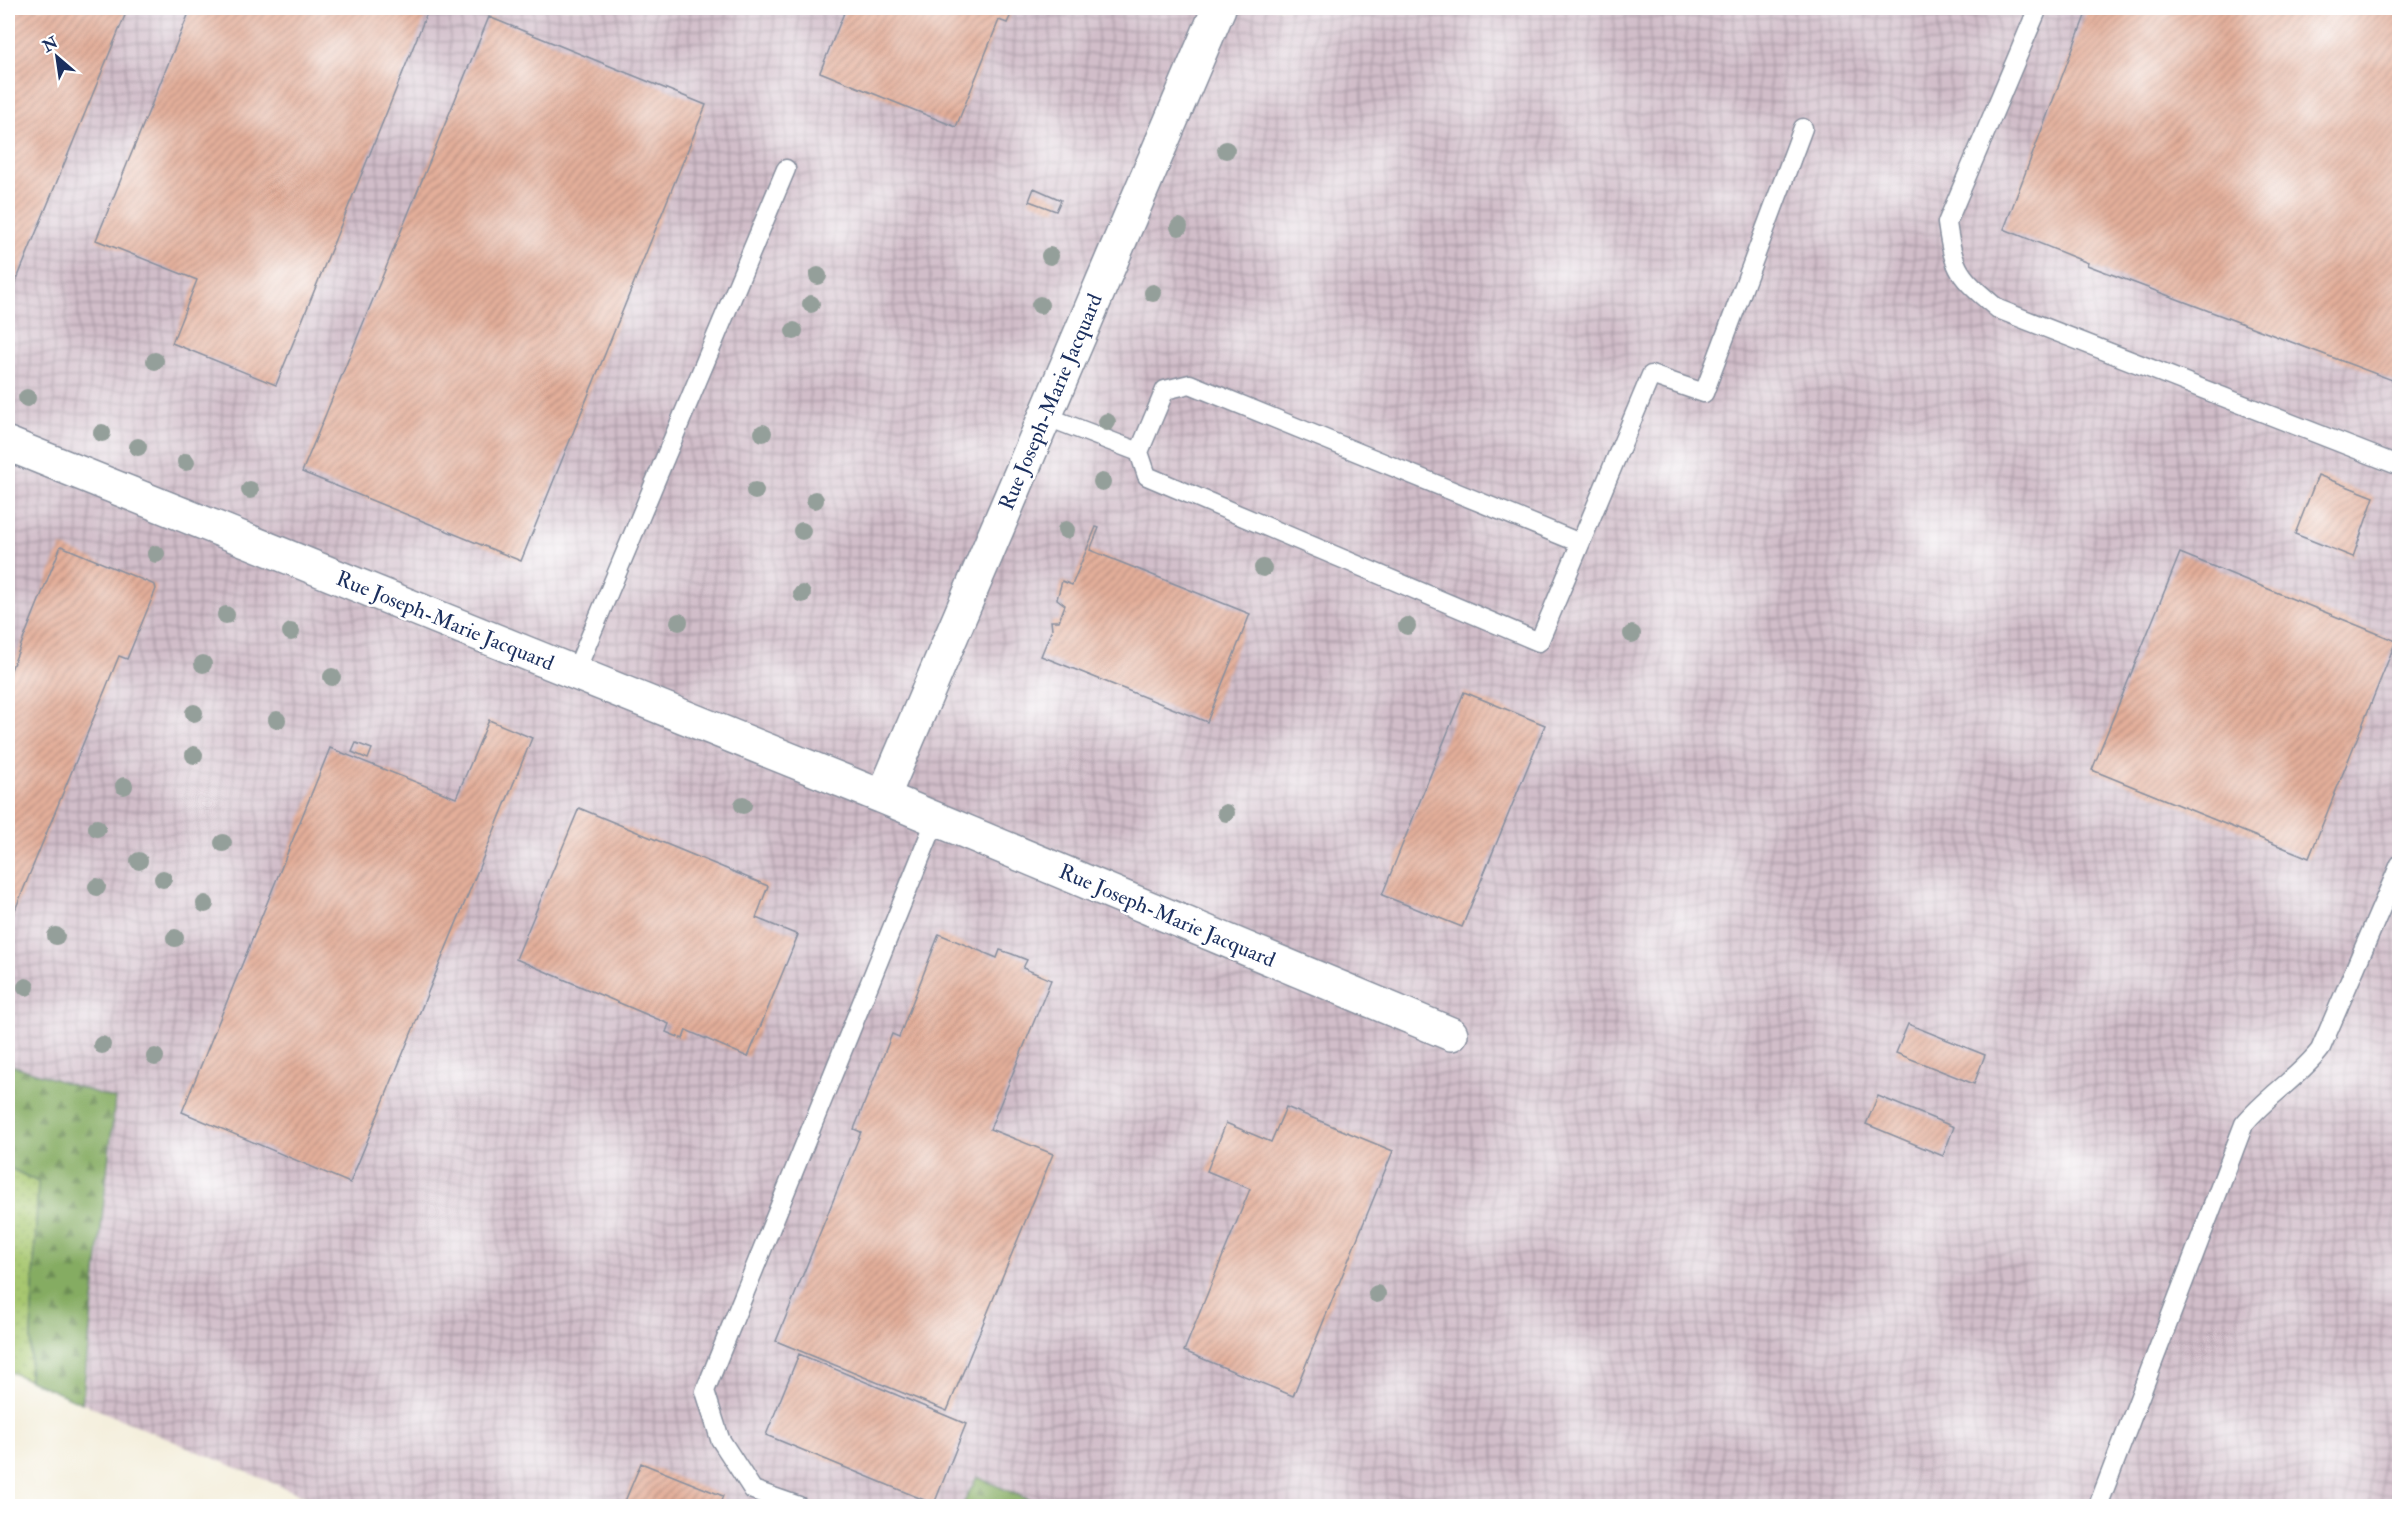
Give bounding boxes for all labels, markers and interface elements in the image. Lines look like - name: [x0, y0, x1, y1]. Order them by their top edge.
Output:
- north arrow: [27, 27, 87, 87]
- text: N: [38, 32, 62, 57]
- street label: Rue Joseph-Marie Jacquard: [993, 289, 1109, 514]
- street label: Rue Joseph-Marie Jacquard: [332, 565, 558, 677]
- street label: Rue Joseph-Marie Jacquard: [1055, 858, 1280, 974]

